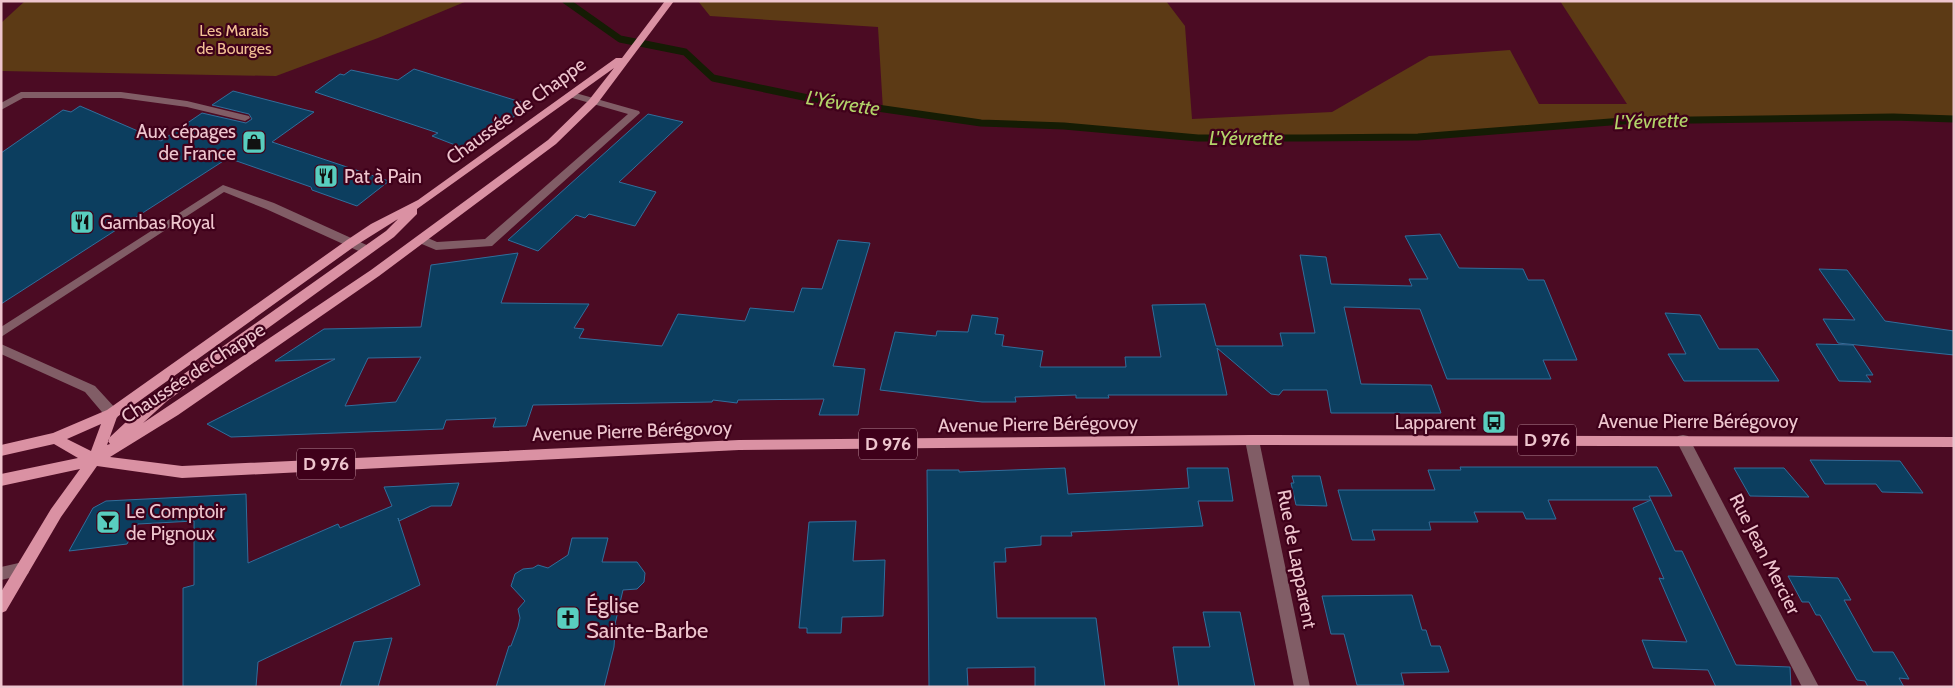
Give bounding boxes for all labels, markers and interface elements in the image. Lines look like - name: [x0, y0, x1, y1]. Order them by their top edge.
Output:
- park label: Les Marais de Bourges: [196, 21, 272, 58]
- street label: Chaussée de Chappe: [442, 52, 591, 169]
- water label: L'Yévrette: [804, 85, 882, 121]
- water label: L'Yévrette: [1614, 108, 1688, 134]
- place label: Aux cépages de France: [136, 120, 236, 165]
- water label: L'Yévrette: [1209, 126, 1283, 150]
- shop icon: Aux cépages de France: [241, 129, 267, 155]
- restaurant icon: Pat à Pain: [313, 163, 339, 189]
- place label: Pat à Pain: [344, 165, 422, 188]
- restaurant icon: Gambas Royal: [69, 209, 95, 235]
- place label: Gambas Royal: [100, 211, 215, 234]
- street label: Chaussée de Chappe: [117, 318, 270, 428]
- bus stop icon: Lapparent: [1481, 409, 1507, 435]
- street label: Avenue Pierre Bérégovoy: [1598, 410, 1798, 433]
- street label: Avenue Pierre Bérégovoy: [938, 411, 1139, 437]
- place label: Lapparent: [1395, 411, 1477, 434]
- street label: Avenue Pierre Bérégovoy: [532, 416, 733, 446]
- road number: D 976: [1518, 424, 1576, 456]
- road number: D 976: [859, 428, 917, 459]
- road number: D 976: [297, 448, 355, 479]
- street label: Rue de Lapparent: [1272, 488, 1322, 631]
- street label: Rue Jean Mercier: [1725, 490, 1805, 618]
- place label: Le Comptoir de Pignoux: [126, 500, 225, 545]
- bar icon: Le Comptoir de Pignoux: [95, 509, 121, 535]
- place label: Église Sainte-Barbe: [586, 592, 708, 644]
- church icon: Église Sainte-Barbe: [555, 605, 581, 631]

